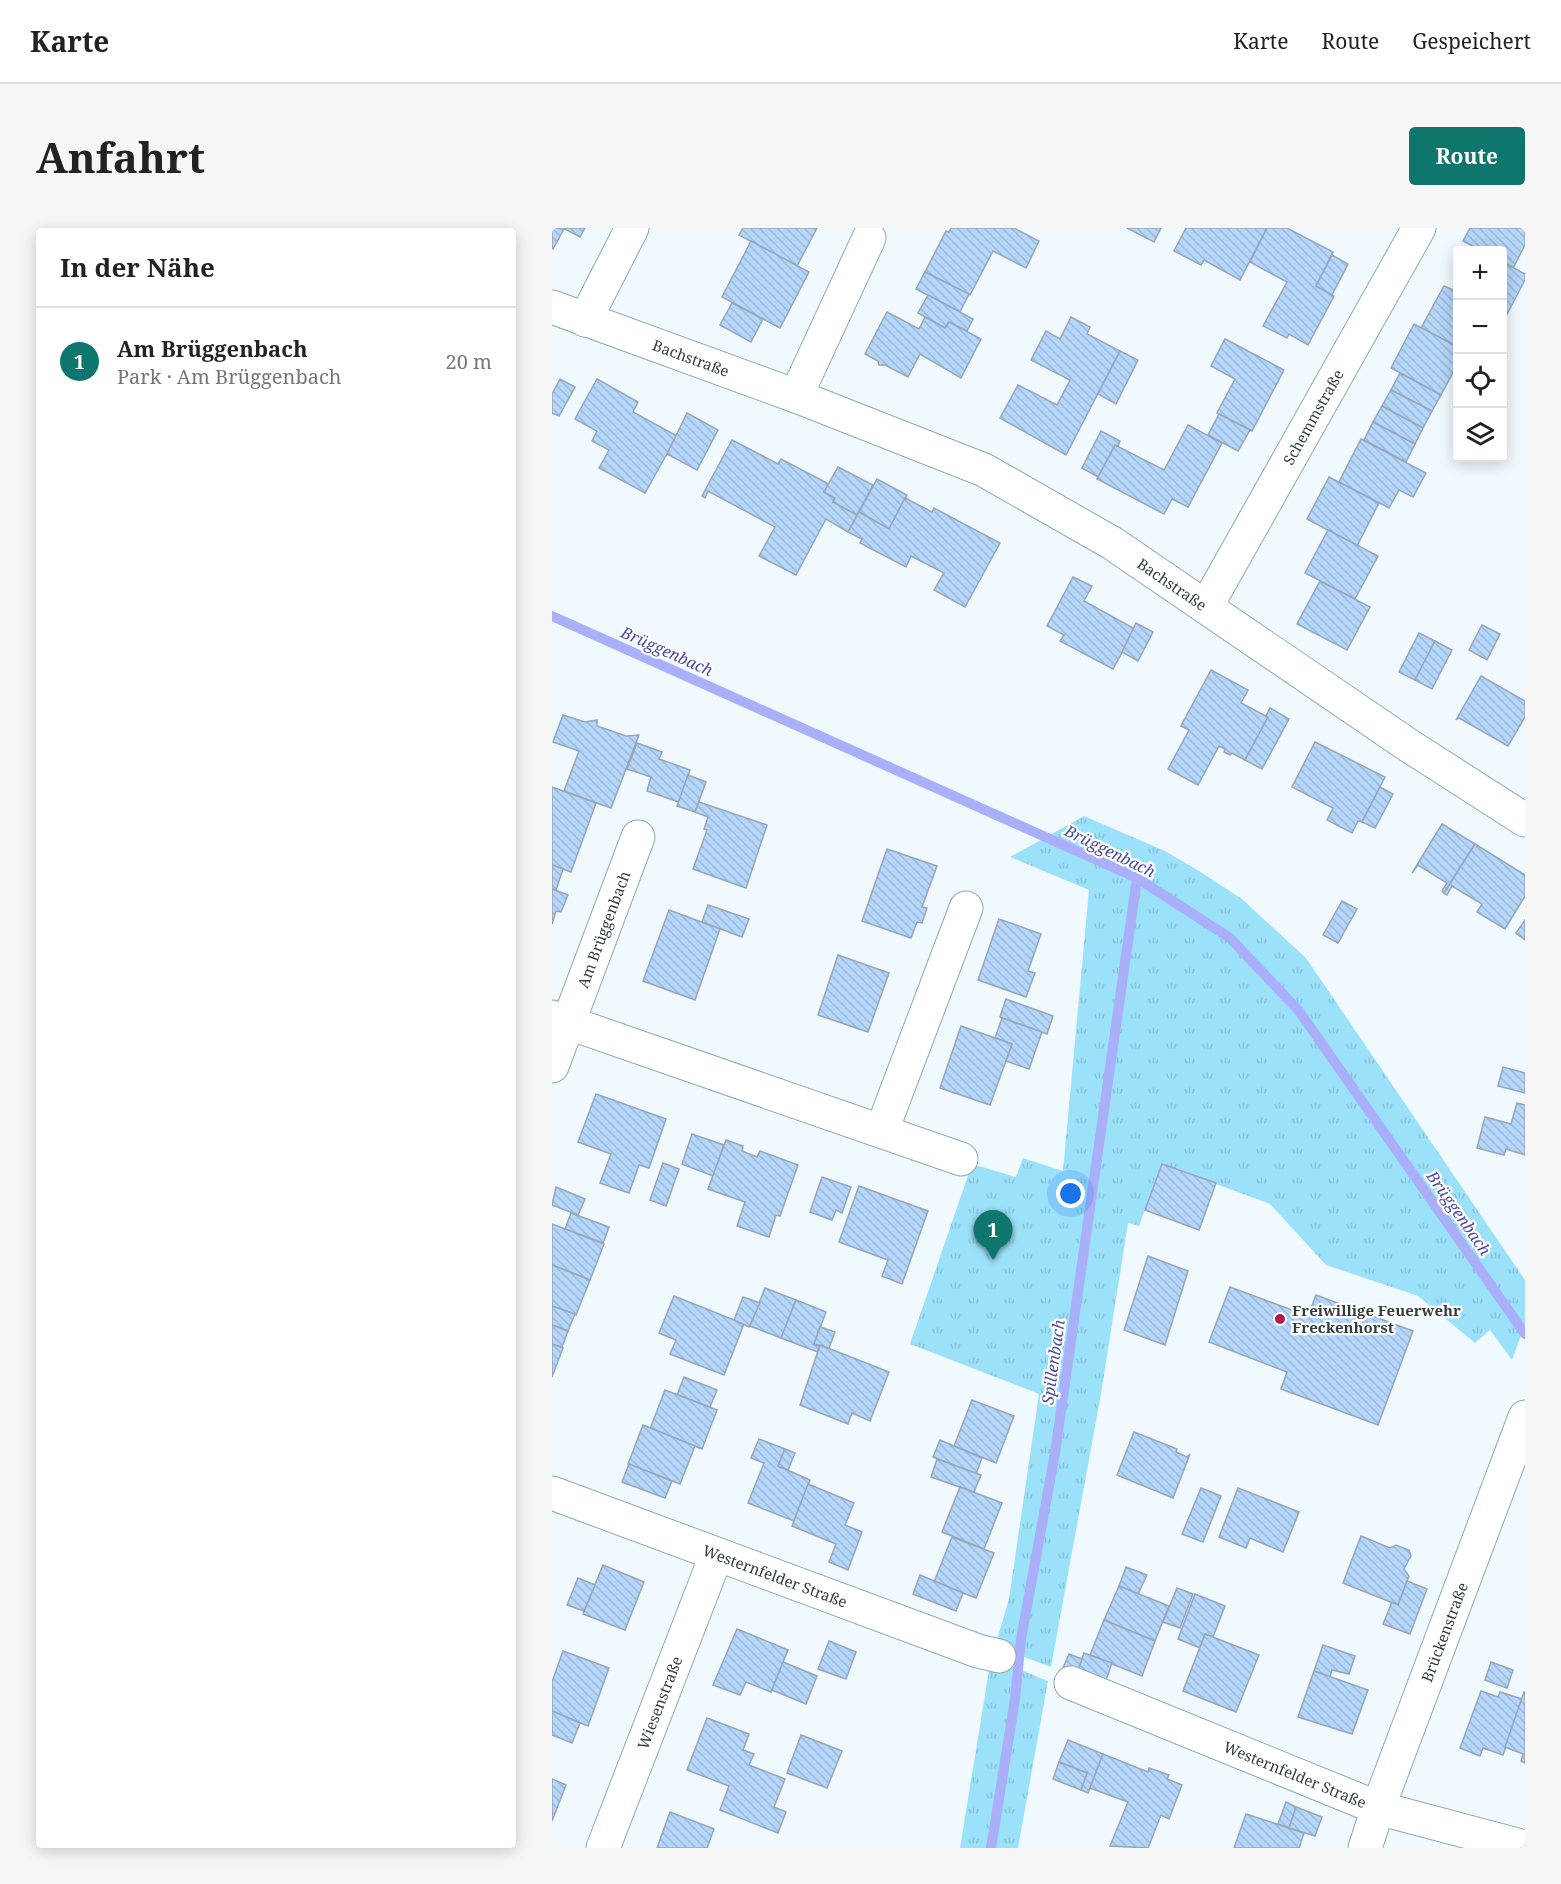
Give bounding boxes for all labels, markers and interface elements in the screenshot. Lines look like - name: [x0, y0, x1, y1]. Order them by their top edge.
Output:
- text: Karte: [30, 22, 109, 60]
- text: Karte: [1233, 27, 1288, 55]
- text: Route: [1321, 27, 1379, 55]
- text: Gespeichert: [1412, 27, 1531, 55]
- button: Route: [1409, 127, 1525, 185]
- text: Anfahrt: [36, 128, 205, 185]
- map controls: [1453, 246, 1507, 462]
- button: +: [1453, 246, 1507, 300]
- text: In der Nähe: [60, 249, 215, 285]
- button: −: [1453, 300, 1507, 354]
- text: Am Brüggenbach: [117, 333, 308, 363]
- street label: Bachstraße: [650, 335, 732, 381]
- text: 1: [74, 348, 85, 375]
- text: 20 m: [446, 348, 492, 375]
- button: locate: [1453, 354, 1507, 408]
- text: Park · Am Brüggenbach: [117, 363, 341, 390]
- street label: Schemmstraße: [1278, 366, 1348, 468]
- button: layers: [1453, 408, 1507, 462]
- street label: Bachstraße: [1133, 553, 1211, 615]
- water label: Brüggenbach: [617, 621, 717, 681]
- water label: Brüggenbach: [1060, 819, 1159, 883]
- street label: Am Brüggenbach: [572, 868, 635, 991]
- water label: Brüggenbach: [1421, 1166, 1496, 1260]
- your location: [1056, 1179, 1085, 1208]
- pin: 1: [974, 1210, 1012, 1260]
- place label: Freiwillige Feuerwehr Freckenhorst: [1292, 1300, 1461, 1337]
- marker: Freiwillige Feuerwehr Freckenhorst: [1273, 1312, 1287, 1326]
- water label: Spillenbach: [1036, 1318, 1070, 1406]
- street label: Westernfelder Straße: [700, 1540, 850, 1612]
- street label: Brückenstraße: [1416, 1579, 1472, 1685]
- street label: Wiesenstraße: [632, 1653, 686, 1752]
- street label: Westernfelder Straße: [1221, 1736, 1370, 1812]

